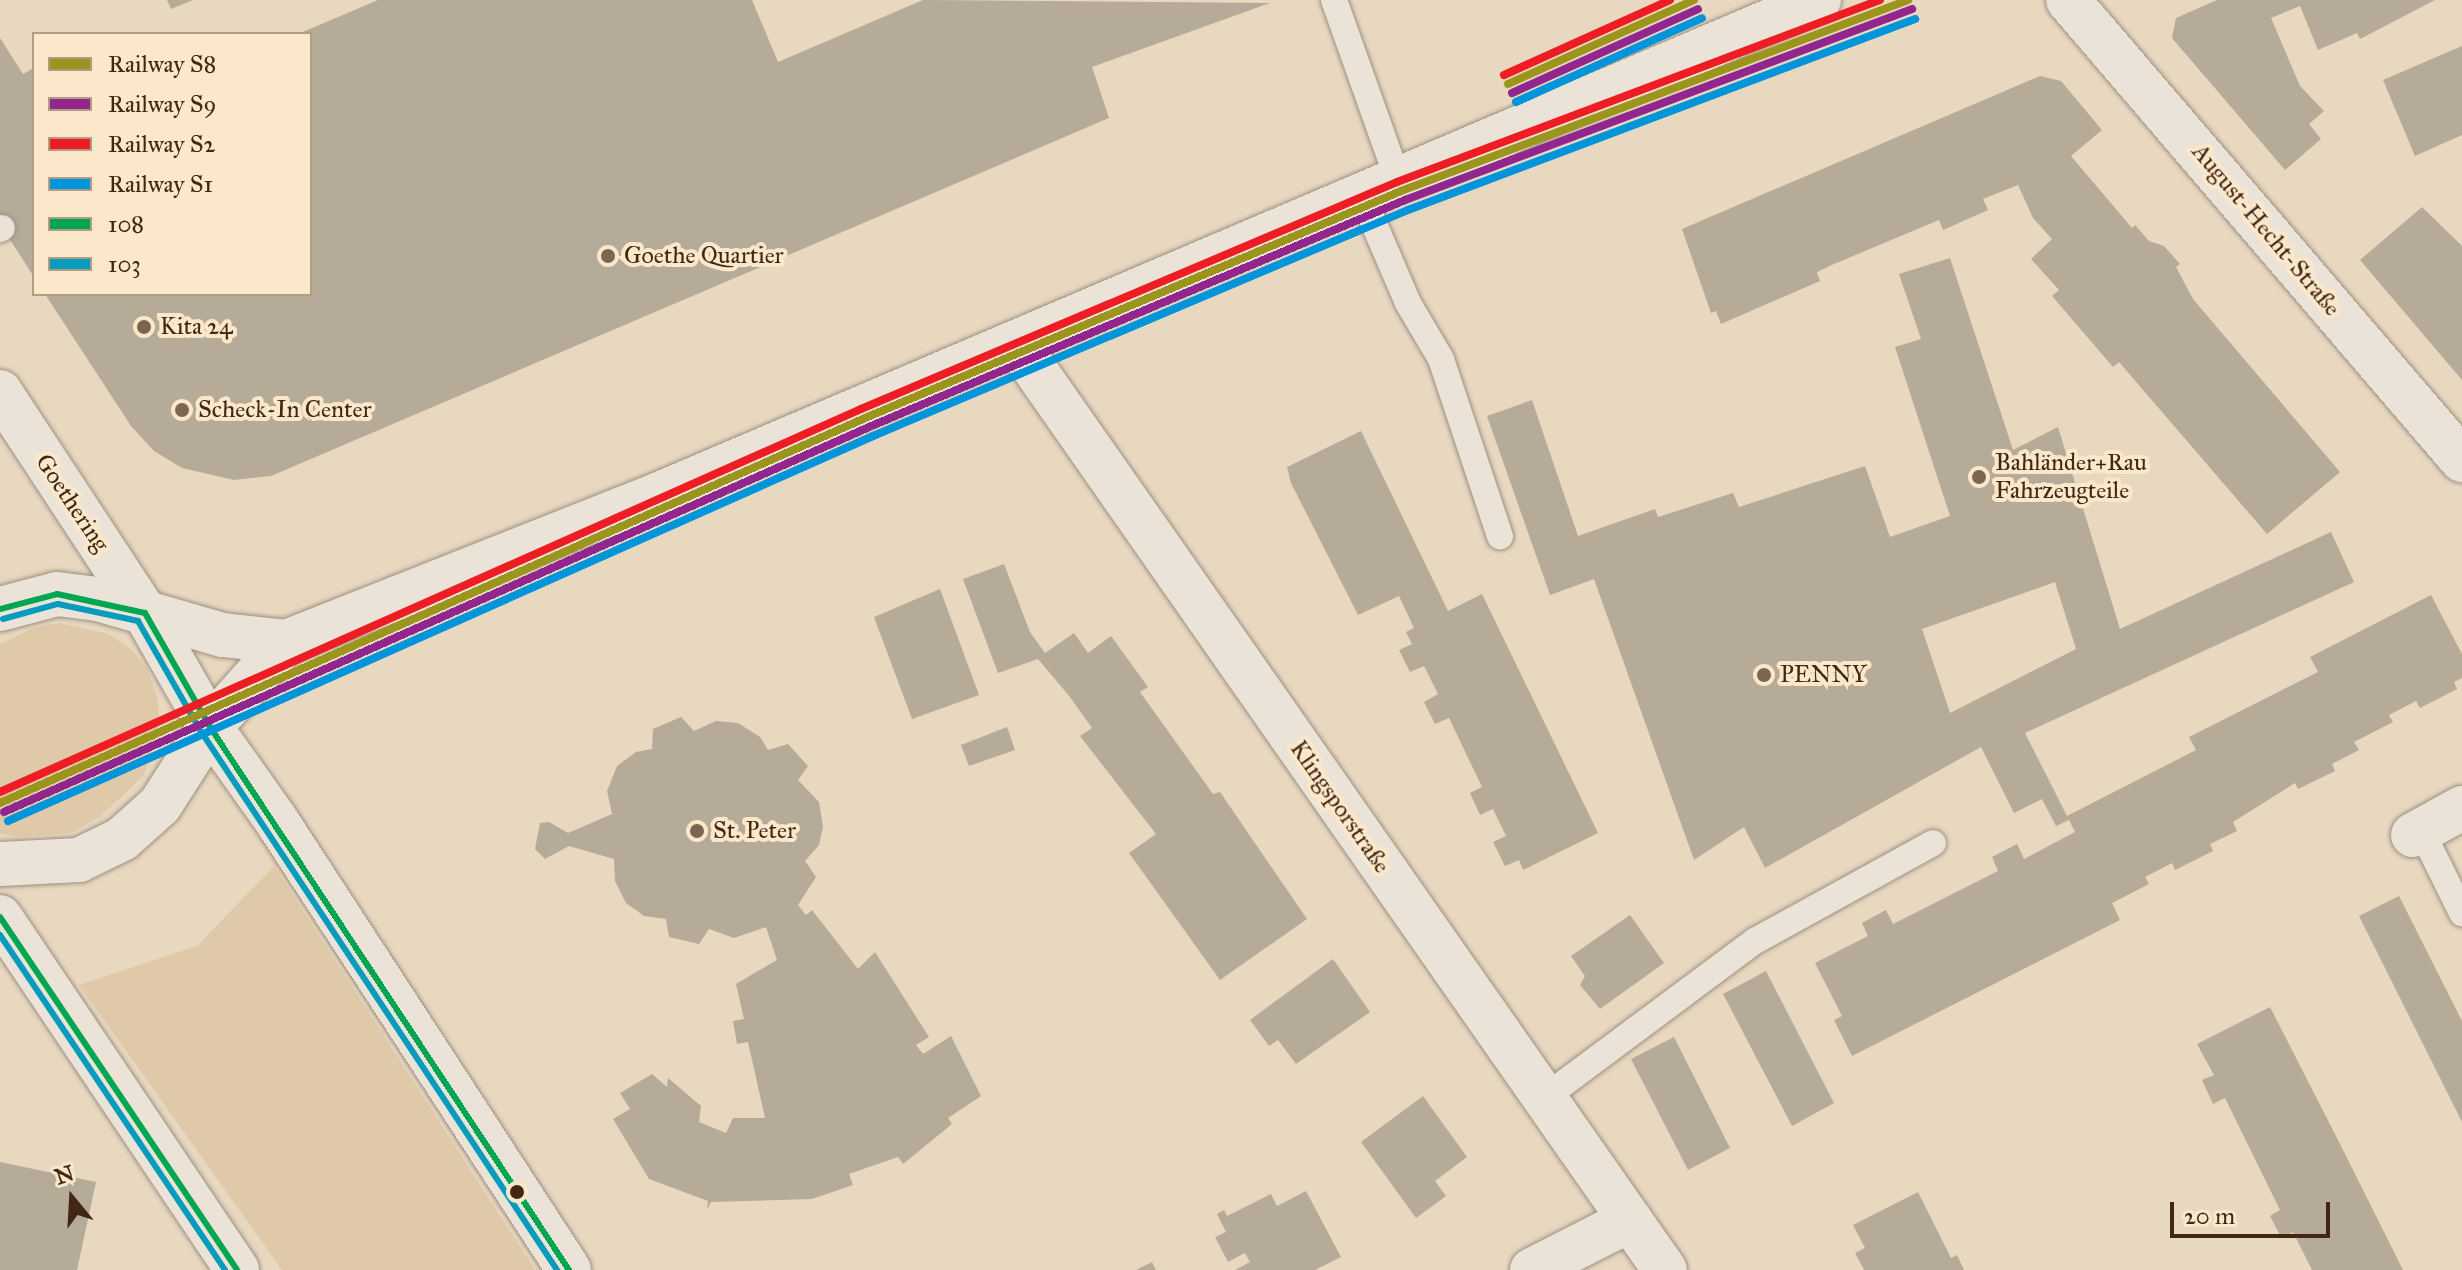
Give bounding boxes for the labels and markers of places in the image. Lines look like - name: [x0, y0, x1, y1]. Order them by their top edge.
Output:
- place label: Goethe Quartier: [624, 242, 784, 270]
- marker: Goethe Quartier: [599, 247, 617, 265]
- place label: Kita 24: [160, 313, 233, 341]
- marker: Kita 24: [135, 318, 153, 336]
- place label: Scheck-In Center: [198, 396, 371, 424]
- marker: Scheck-In Center: [173, 401, 191, 419]
- place label: Bahländer+Rau Fahrzeugteile: [1995, 449, 2147, 505]
- marker: Bahländer+Rau Fahrzeugteile: [1970, 468, 1988, 486]
- place label: PENNY: [1780, 661, 1867, 689]
- marker: PENNY: [1755, 666, 1773, 684]
- place label: St. Peter: [713, 817, 796, 845]
- marker: St. Peter: [688, 822, 706, 840]
- unlabelled marker: [509, 1184, 525, 1200]

